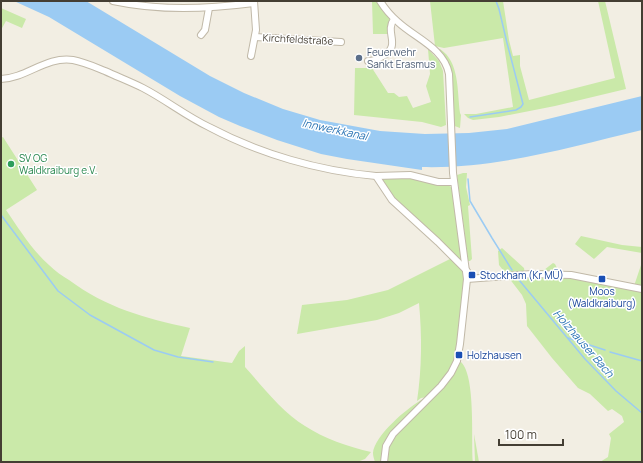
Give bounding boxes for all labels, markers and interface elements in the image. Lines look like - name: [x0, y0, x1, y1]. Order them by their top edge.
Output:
- street label: Kirchfeldstraße: [262, 30, 334, 48]
- place label: Feuerwehr Sankt Erasmus: [367, 45, 435, 71]
- marker: Feuerwehr Sankt Erasmus: [354, 53, 364, 63]
- water label: Innwerkkanal: [301, 115, 370, 144]
- place label: SV OG Waldkraiburg e.V.: [19, 151, 97, 177]
- marker: SV OG Waldkraiburg e.V.: [6, 159, 16, 169]
- place label: Stockham (Kr MÜ): [480, 268, 564, 282]
- marker: Stockham (Kr MÜ): [467, 270, 477, 280]
- marker: Moos (Waldkraiburg): [597, 274, 607, 284]
- place label: Moos (Waldkraiburg): [568, 284, 636, 310]
- water label: Holzhauser Bach: [550, 306, 618, 381]
- place label: Holzhausen: [467, 348, 522, 362]
- marker: Holzhausen: [454, 350, 464, 360]
- scale bar: [499, 421, 563, 447]
- text: 100 m: [505, 426, 537, 443]

